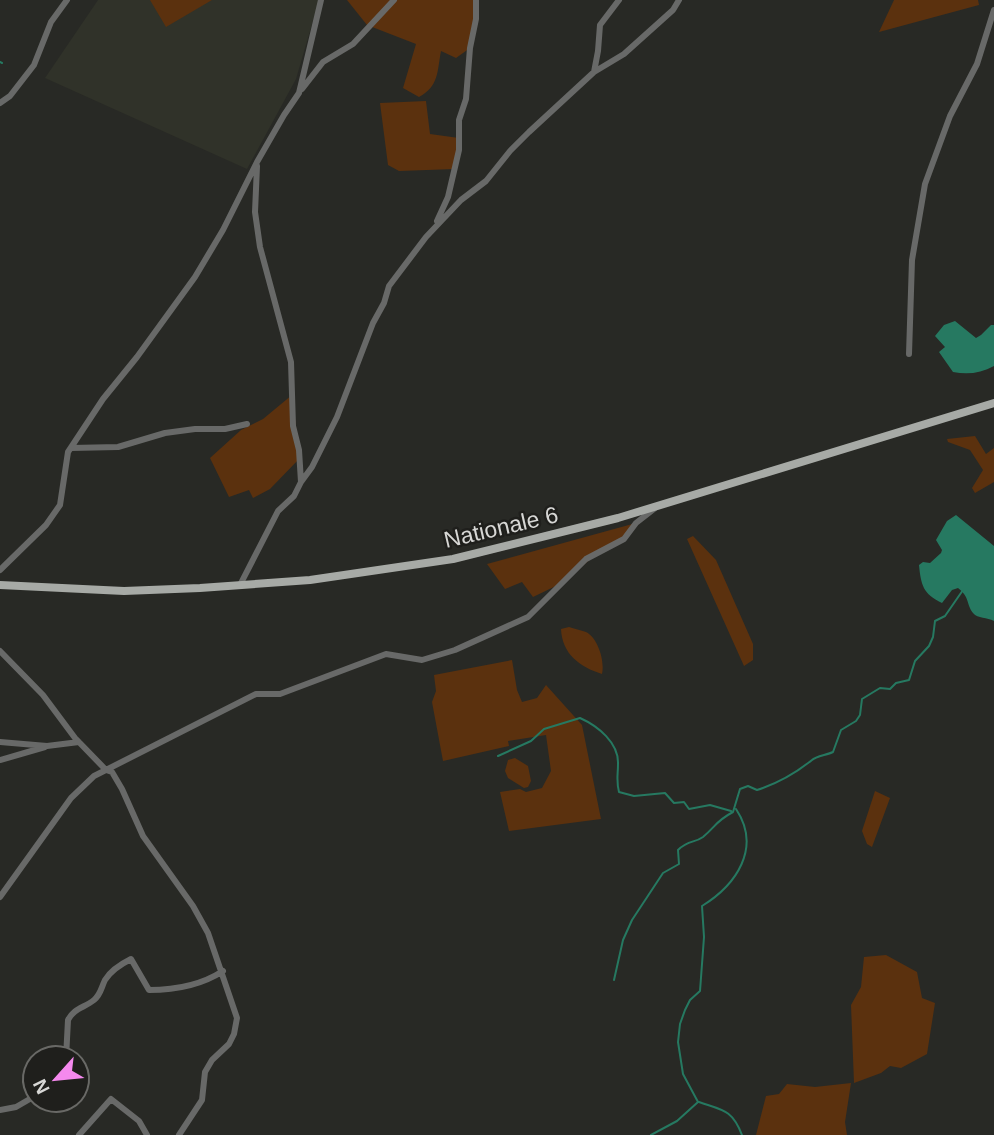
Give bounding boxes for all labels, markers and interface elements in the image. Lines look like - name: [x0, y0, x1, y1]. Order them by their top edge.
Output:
- street label: Nationale 6: [441, 501, 561, 553]
- north arrow: [21, 1044, 91, 1114]
- text: N: [29, 1076, 54, 1097]

